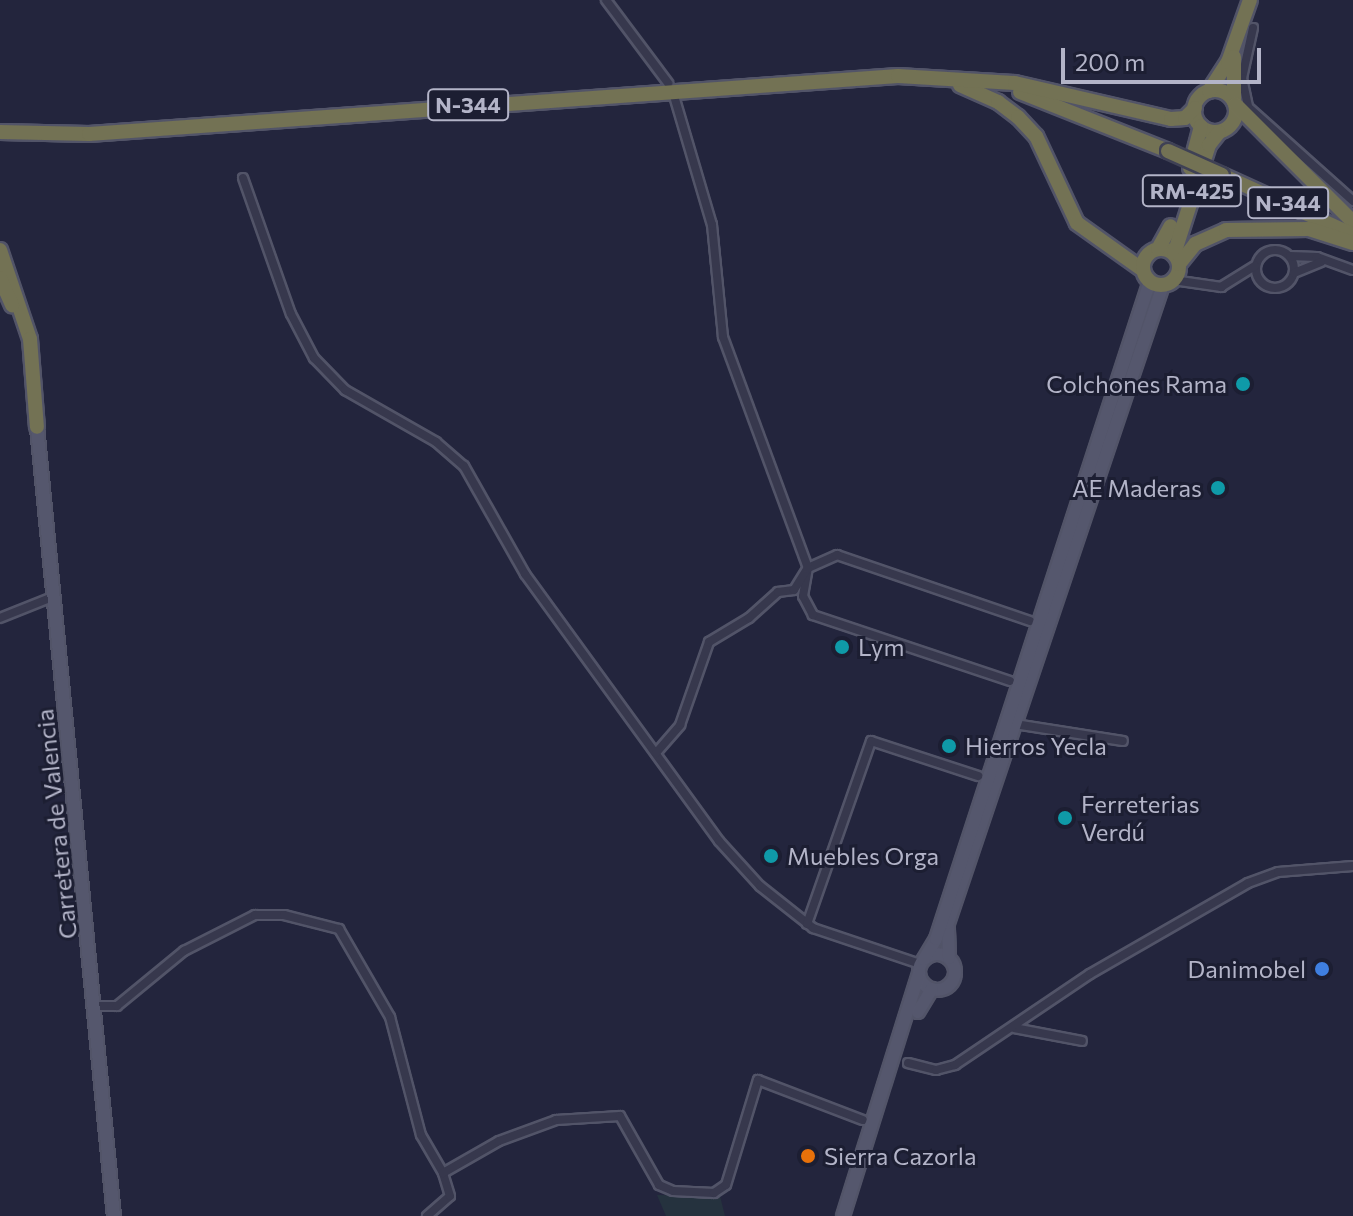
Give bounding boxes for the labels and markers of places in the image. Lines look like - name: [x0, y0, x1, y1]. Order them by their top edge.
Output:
- place label: Colchones Rama: [1046, 370, 1227, 398]
- marker: Colchones Rama: [1234, 375, 1252, 393]
- place label: AE Maderas: [1072, 474, 1202, 502]
- marker: AE Maderas: [1209, 479, 1227, 497]
- place label: Lym: [858, 633, 904, 661]
- marker: Lym: [833, 638, 851, 656]
- place label: Hierros Yecla: [965, 732, 1107, 760]
- marker: Hierros Yecla: [940, 737, 958, 755]
- place label: Ferreterias Verdú: [1081, 790, 1200, 846]
- marker: Ferreterias Verdú: [1056, 809, 1074, 827]
- place label: Muebles Orga: [787, 842, 939, 870]
- marker: Muebles Orga: [762, 847, 780, 865]
- place label: Danimobel: [1188, 955, 1306, 983]
- marker: Danimobel: [1313, 960, 1331, 978]
- place label: Sierra Cazorla: [824, 1142, 976, 1170]
- marker: Sierra Cazorla: [799, 1147, 817, 1165]

